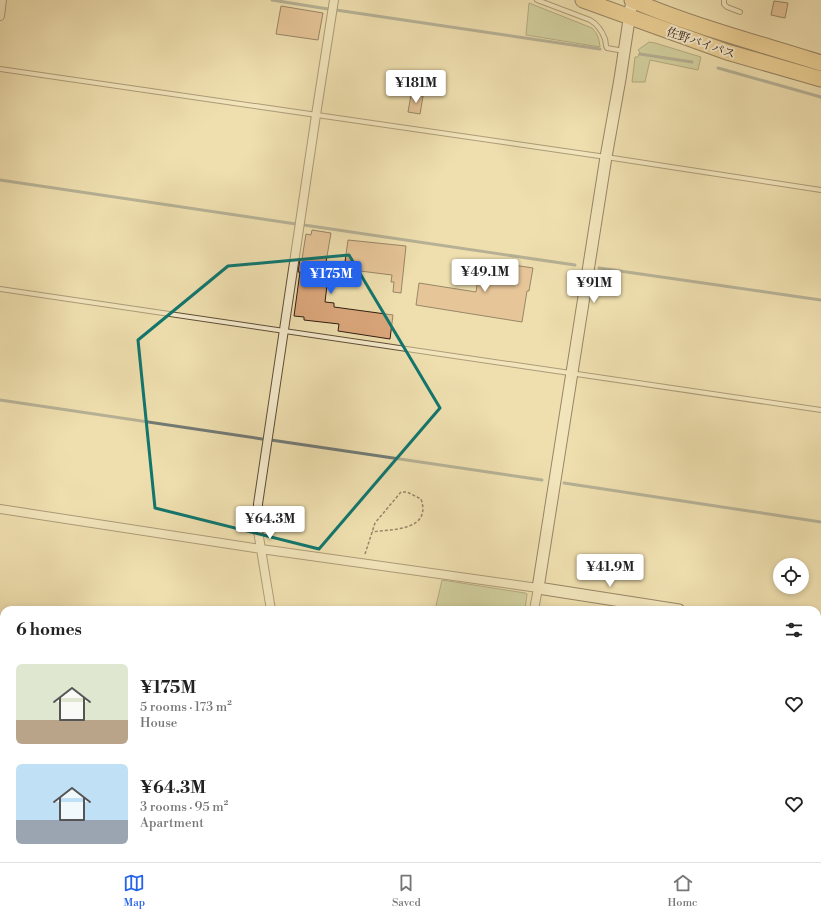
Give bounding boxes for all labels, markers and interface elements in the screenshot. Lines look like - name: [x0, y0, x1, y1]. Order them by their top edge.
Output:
- street label: 佐野バイパス: [664, 25, 737, 62]
- pin: ¥181M: [388, 70, 444, 104]
- text: ¥181M: [395, 75, 437, 91]
- pin: ¥49.1M: [452, 259, 518, 293]
- pin: ¥175M: [303, 261, 359, 295]
- text: ¥49.1M: [461, 264, 509, 280]
- text: ¥175M: [310, 266, 352, 282]
- pin: ¥91M: [570, 270, 618, 304]
- text: ¥91M: [576, 275, 612, 291]
- pin: ¥64.3M: [237, 506, 303, 540]
- text: ¥64.3M: [245, 511, 295, 527]
- pin: ¥41.9M: [577, 554, 643, 588]
- map controls: [773, 558, 809, 594]
- button: locate: [773, 558, 809, 594]
- text: ¥41.9M: [586, 559, 634, 575]
- text: 6 homes: [16, 619, 82, 641]
- icon: filters: [783, 619, 805, 641]
- text: ¥175M: [140, 677, 196, 699]
- icon: home: [48, 680, 96, 728]
- icon: heart: [783, 693, 805, 715]
- text: 5 rooms · 173 m²: [140, 699, 232, 715]
- text: House: [140, 715, 177, 731]
- text: ¥64.3M: [140, 777, 206, 799]
- icon: home: [48, 780, 96, 828]
- icon: heart: [783, 793, 805, 815]
- text: 3 rooms · 95 m²: [140, 799, 228, 815]
- text: Apartment: [140, 815, 204, 831]
- tab: Map: [123, 872, 145, 910]
- tab: Saved: [392, 872, 421, 910]
- tab: Home: [667, 872, 698, 910]

